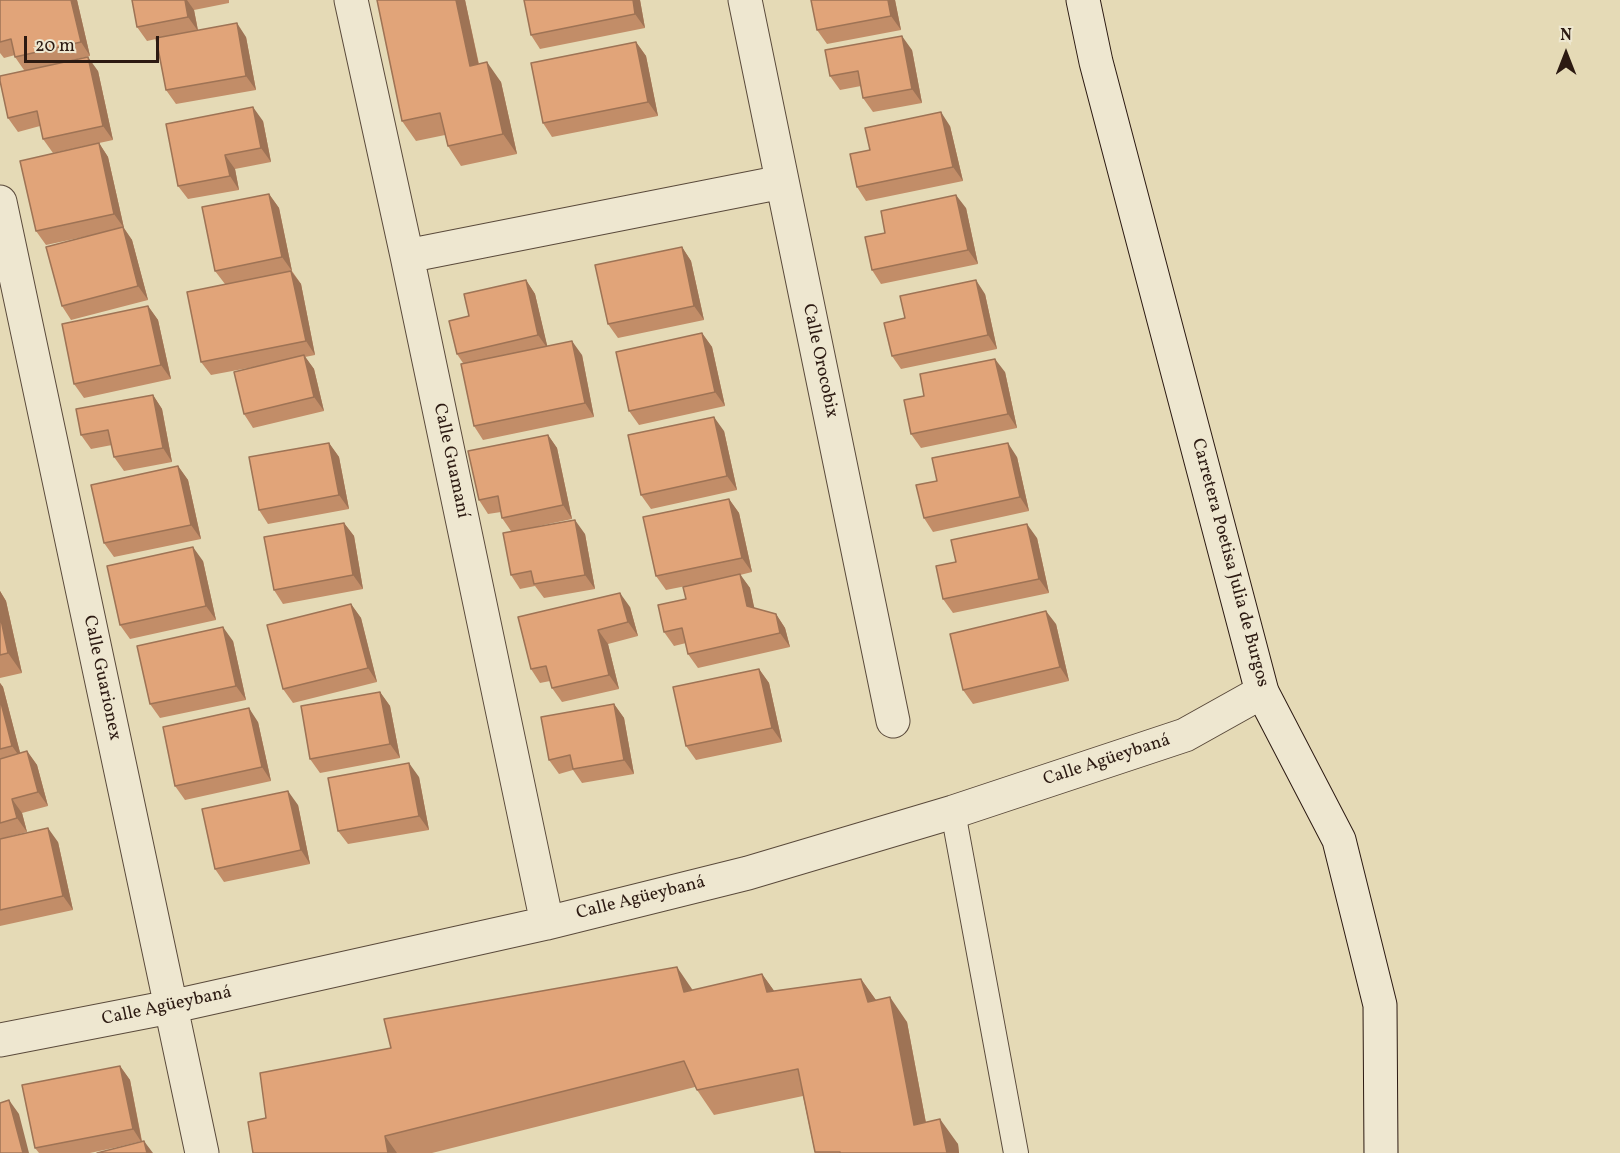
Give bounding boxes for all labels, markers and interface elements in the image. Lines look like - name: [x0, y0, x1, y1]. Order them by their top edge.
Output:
- scale bar: [27, 24, 162, 62]
- north arrow: [1536, 24, 1596, 84]
- text: N: [1560, 25, 1572, 47]
- text: 20 m: [35, 34, 75, 59]
- street label: Calle Orocobix: [796, 302, 842, 420]
- street label: Calle Guamaní: [427, 402, 473, 520]
- street label: Carretera Poetisa Julia de Burgos: [1185, 436, 1273, 690]
- street label: Calle Guarionex: [77, 614, 125, 742]
- street label: Calle Agüeybaná: [1041, 730, 1173, 792]
- street label: Calle Agüeybaná: [574, 873, 708, 925]
- street label: Calle Agüeybaná: [100, 983, 234, 1031]

